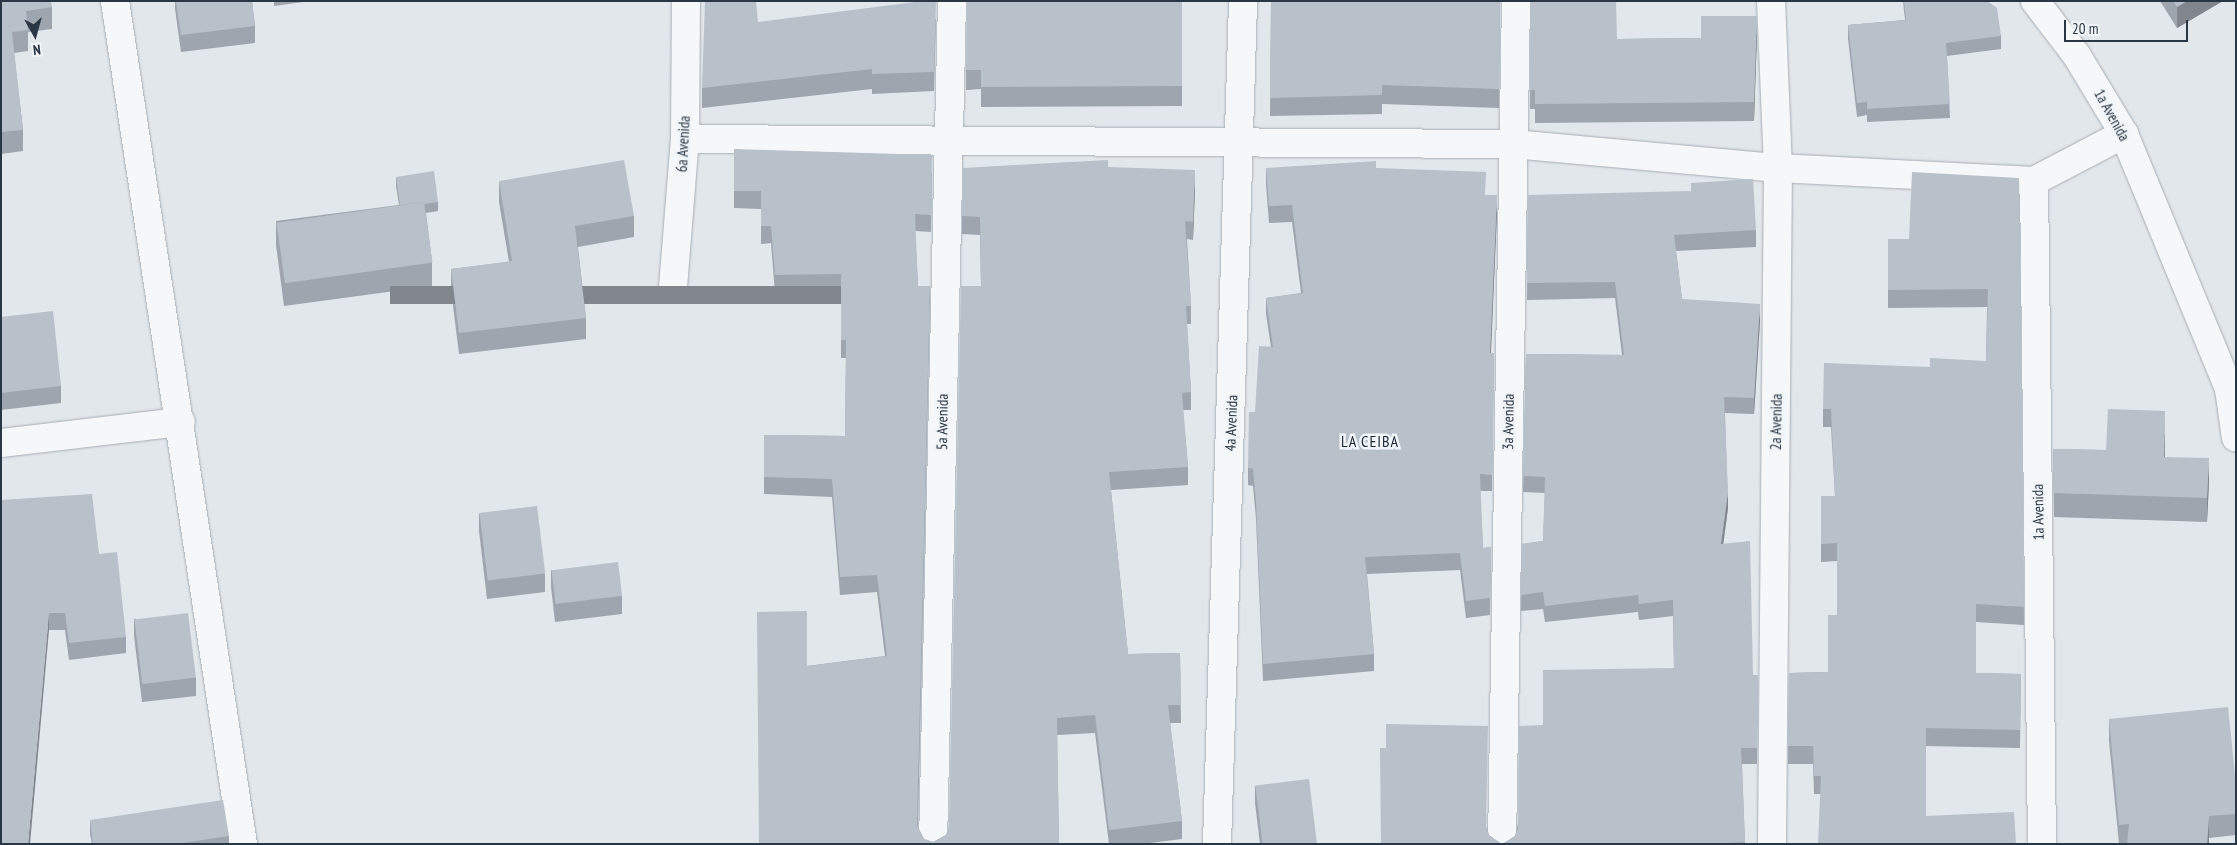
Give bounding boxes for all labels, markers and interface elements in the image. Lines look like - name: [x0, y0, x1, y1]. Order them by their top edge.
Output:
- north arrow: [10, 10, 60, 60]
- scale bar: [2067, 10, 2191, 42]
- text: 20 m: [2072, 19, 2098, 38]
- text: N: [32, 40, 42, 59]
- street label: 1a Avenida: [2090, 86, 2134, 144]
- street label: 6a Avenida: [673, 115, 693, 173]
- street label: 5a Avenida: [933, 393, 951, 451]
- street label: 3a Avenida: [1499, 393, 1517, 451]
- street label: 2a Avenida: [1767, 393, 1785, 451]
- street label: 4a Avenida: [1221, 394, 1241, 452]
- district label: LA CEIBA: [1340, 431, 1400, 451]
- street label: 1a Avenida: [2029, 483, 2047, 541]

